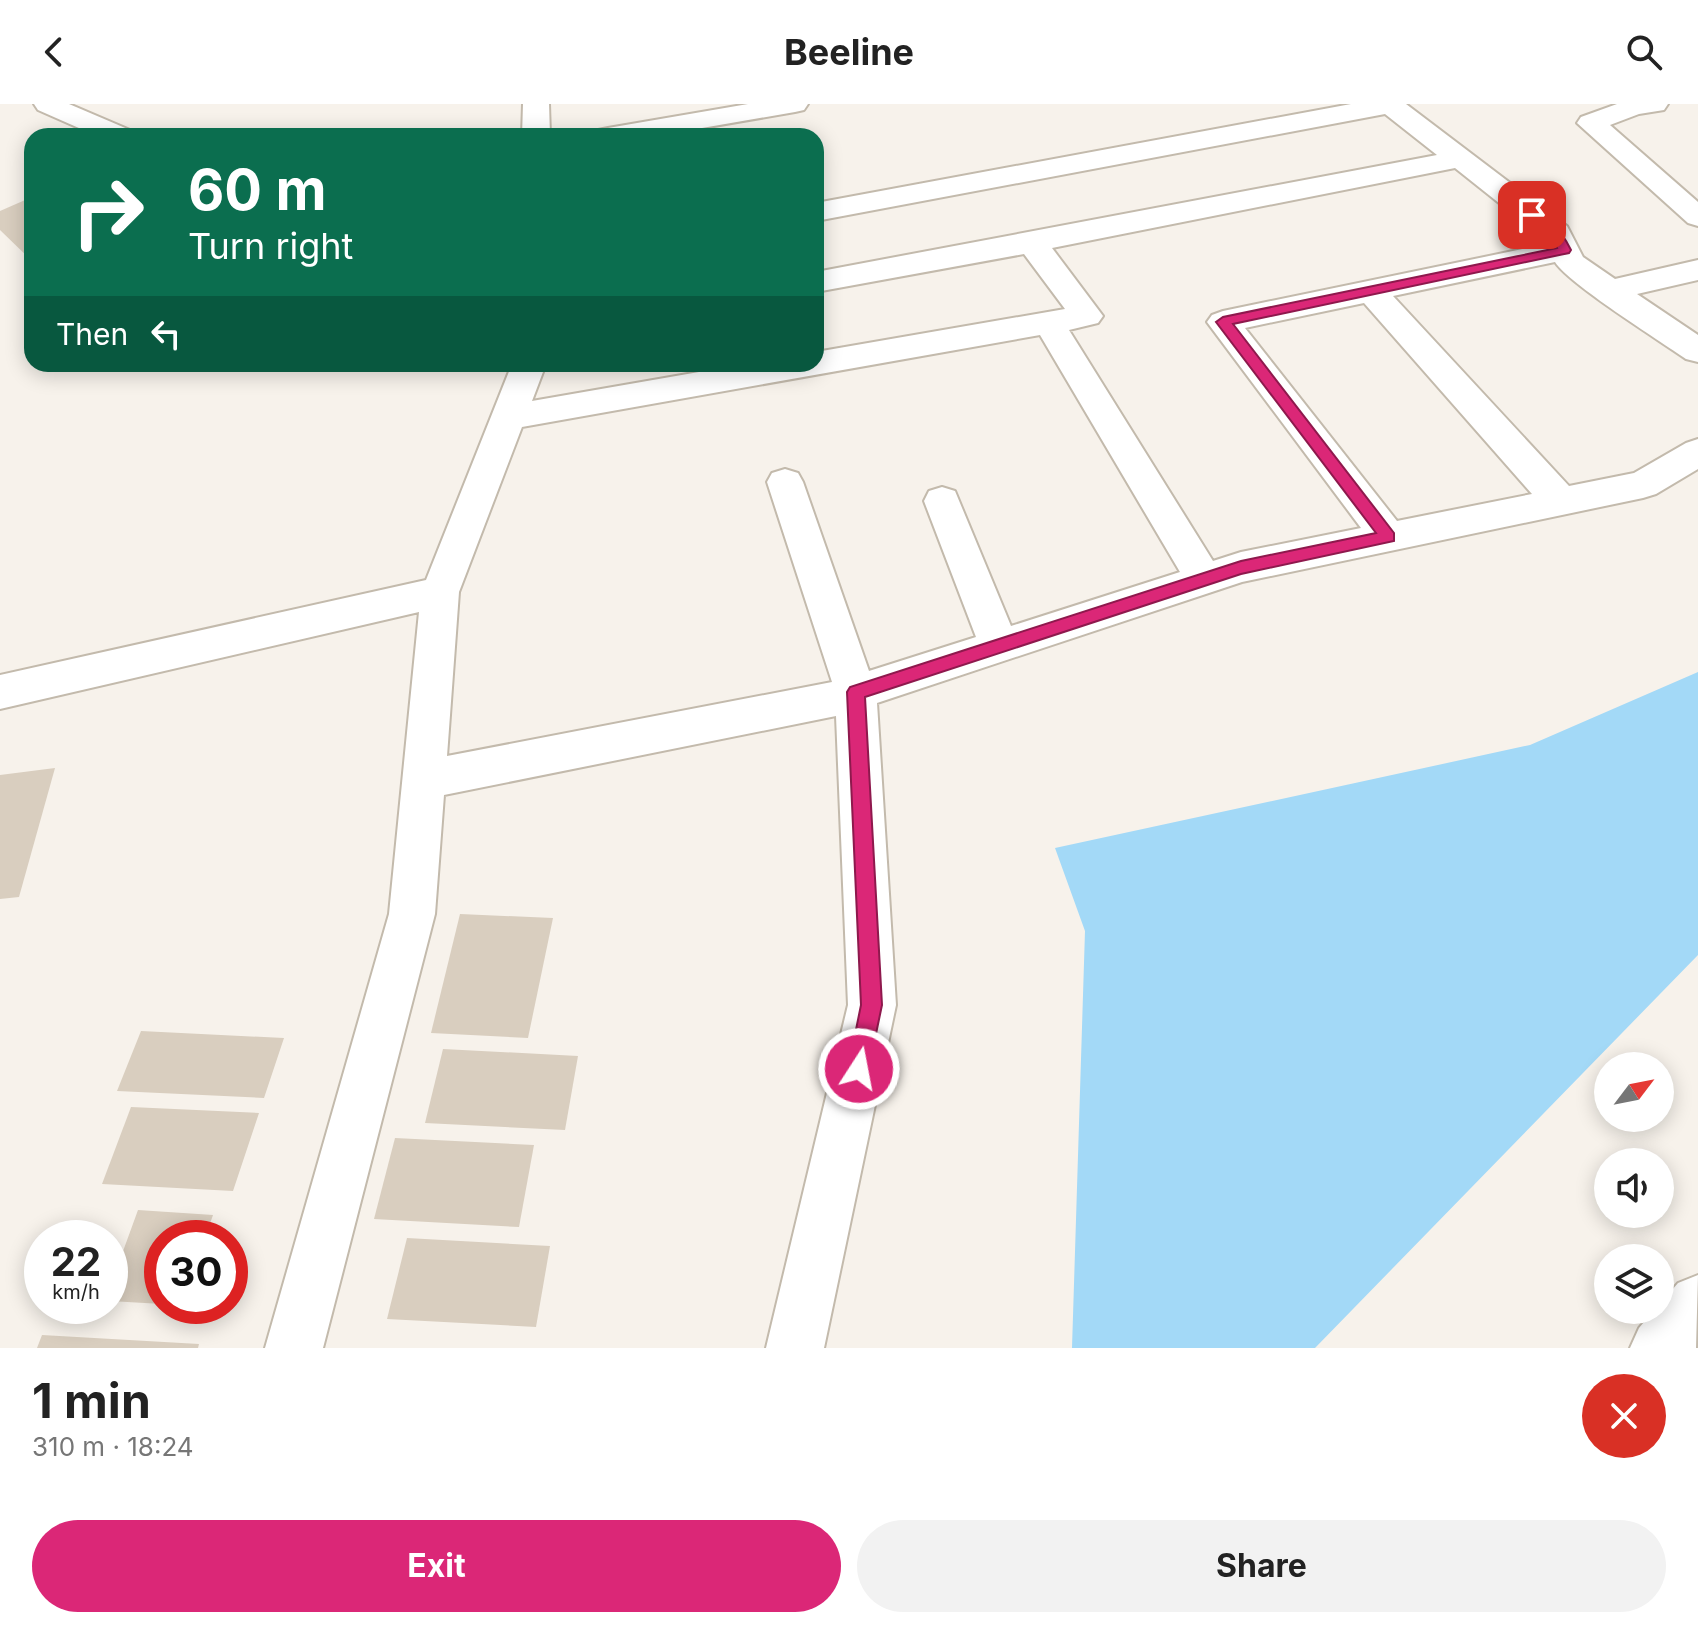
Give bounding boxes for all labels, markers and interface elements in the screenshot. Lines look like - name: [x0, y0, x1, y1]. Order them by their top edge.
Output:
- icon: back: [32, 30, 76, 74]
- text: Beeline: [784, 30, 914, 74]
- icon: search: [1622, 30, 1666, 74]
- text: 60 m: [188, 156, 327, 224]
- icon: right: [56, 160, 160, 264]
- pin: [1498, 181, 1566, 249]
- icon: arrive: [1510, 193, 1554, 237]
- text: Turn right: [188, 224, 353, 268]
- icon: left: [144, 312, 188, 356]
- text: Then: [56, 316, 128, 352]
- position arrow: [817, 1027, 901, 1111]
- north arrow: [1594, 1052, 1674, 1132]
- map controls: [1594, 1052, 1674, 1324]
- button: sound: [1594, 1148, 1674, 1228]
- speed limit sign: 30: [144, 1220, 248, 1324]
- text: 22: [51, 1237, 101, 1286]
- button: layers: [1594, 1244, 1674, 1324]
- text: km/h: [52, 1280, 100, 1304]
- text: 1 min: [32, 1371, 151, 1430]
- button: close: [1582, 1374, 1666, 1458]
- text: 310 m · 18:24: [32, 1431, 194, 1462]
- button: Exit: [32, 1520, 841, 1612]
- button: Share: [857, 1520, 1666, 1612]

